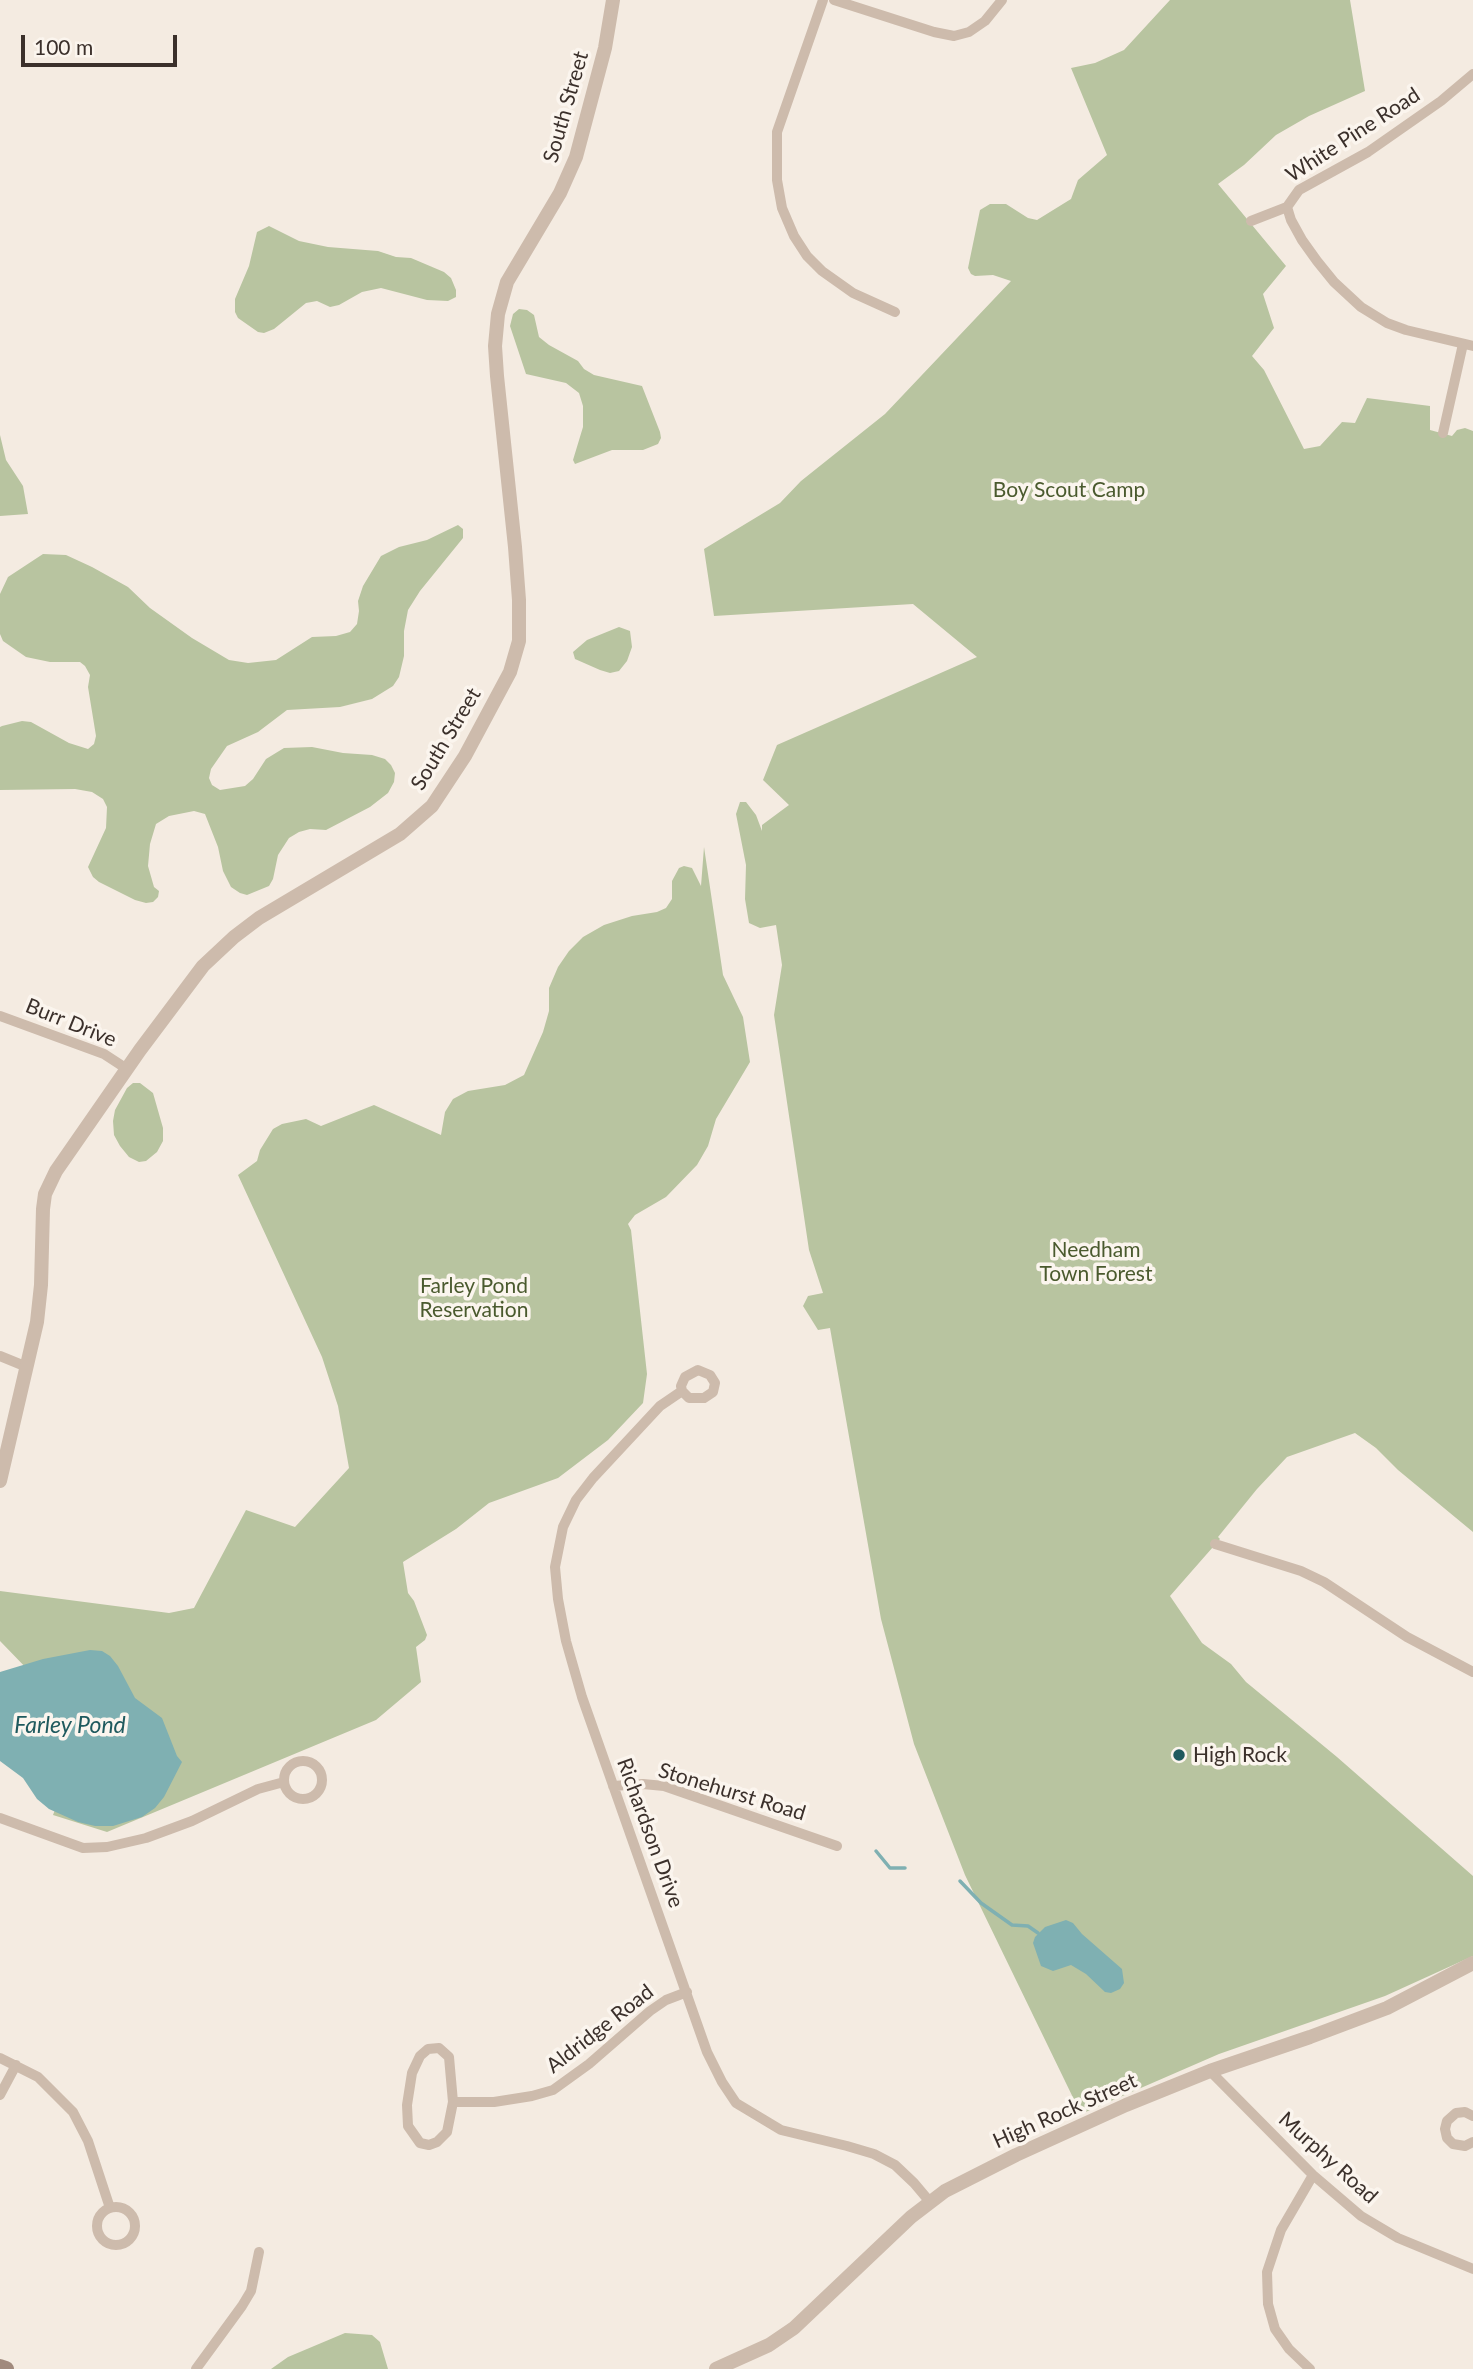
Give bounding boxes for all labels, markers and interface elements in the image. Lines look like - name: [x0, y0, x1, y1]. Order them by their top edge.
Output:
- scale bar: [24, 21, 180, 65]
- text: 100 m: [34, 34, 93, 59]
- street label: South Street: [538, 48, 594, 166]
- street label: White Pine Road: [1281, 82, 1425, 188]
- park label: Boy Scout Camp: [993, 477, 1145, 503]
- street label: South Street: [406, 683, 486, 795]
- street label: Burr Drive: [22, 993, 120, 1053]
- park label: Needham Town Forest: [1040, 1237, 1152, 1287]
- park label: Farley Pond Reservation: [420, 1273, 528, 1323]
- water label: Farley Pond: [14, 1712, 126, 1740]
- place label: High Rock: [1193, 1742, 1287, 1768]
- marker: High Rock: [1171, 1747, 1187, 1763]
- street label: Richardson Drive: [611, 1755, 689, 1911]
- street label: Stonehurst Road: [655, 1758, 809, 1826]
- street label: Aldridge Road: [541, 1979, 659, 2079]
- street label: High Rock Street: [989, 2068, 1141, 2154]
- street label: Murphy Road: [1273, 2107, 1383, 2209]

